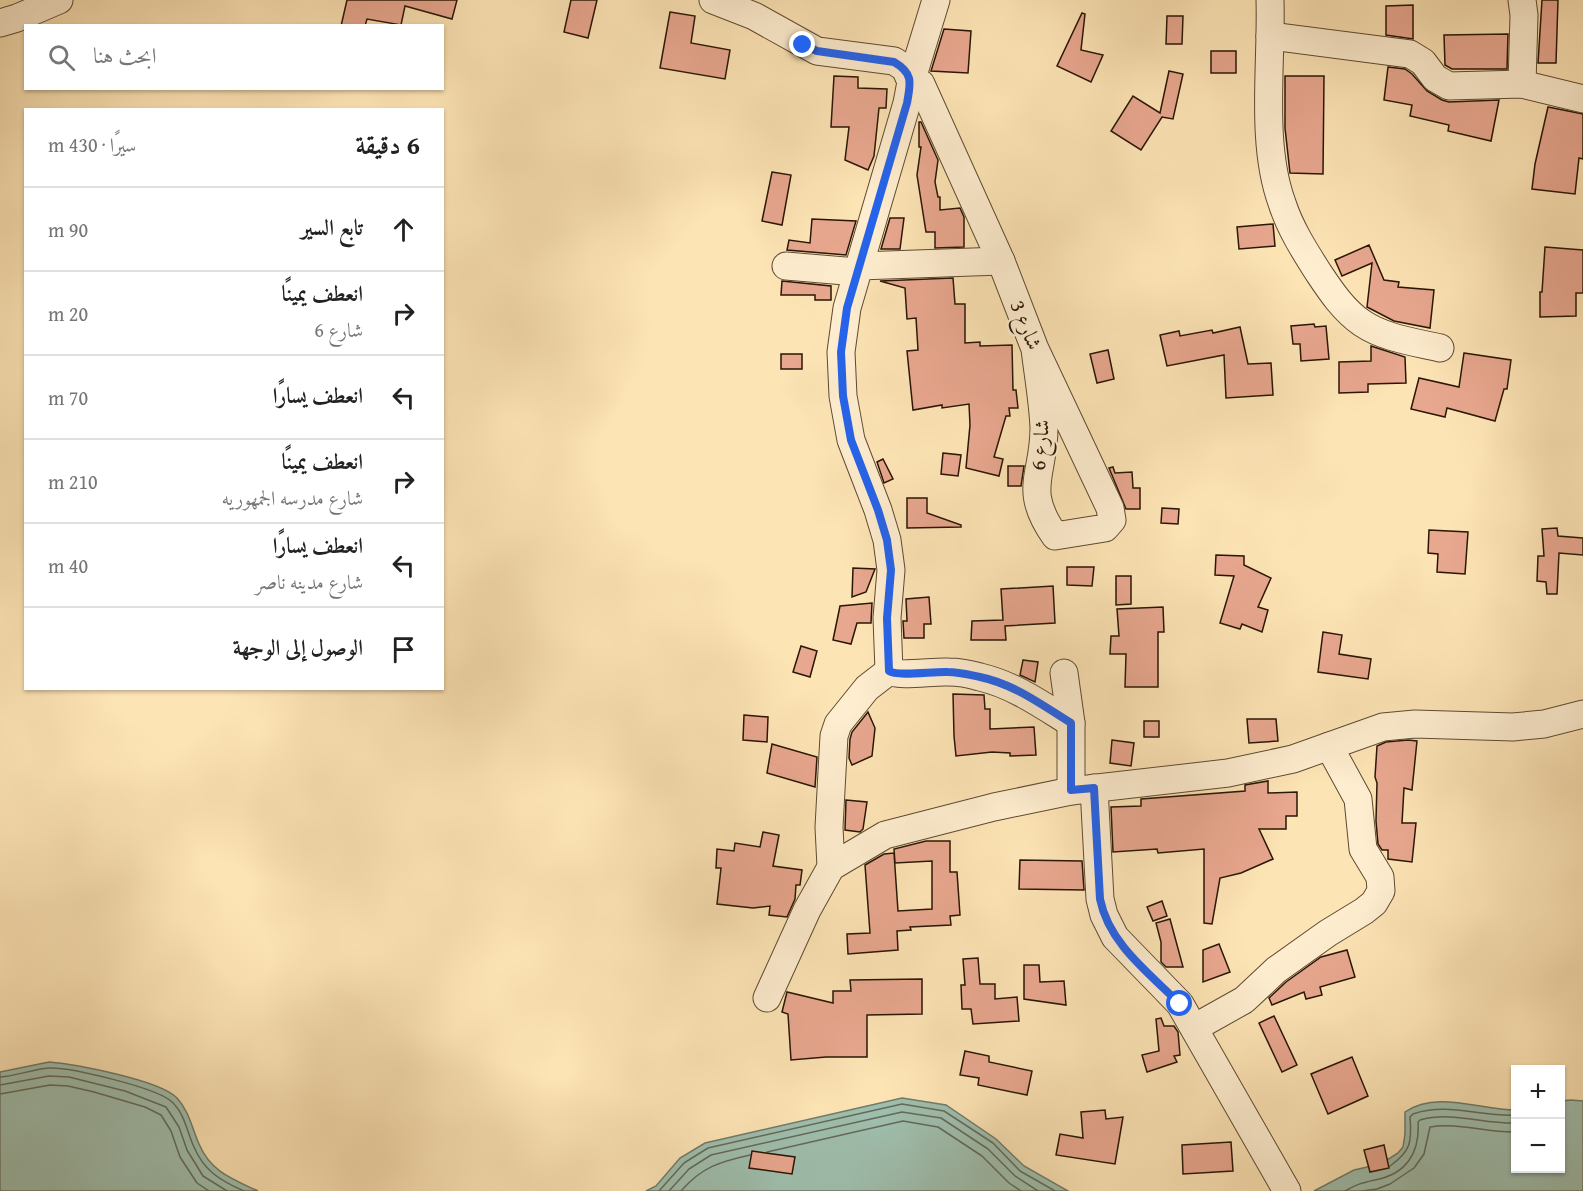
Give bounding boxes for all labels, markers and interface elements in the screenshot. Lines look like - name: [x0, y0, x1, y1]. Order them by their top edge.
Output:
- search box: [24, 24, 444, 90]
- route end: [789, 31, 815, 57]
- text: ابحث هنا: [93, 39, 157, 71]
- icon: search: [45, 41, 78, 74]
- text: 6 دقيقة: [355, 125, 420, 164]
- text: سيرًا · 430 m: [48, 130, 136, 159]
- text: تابع السير: [301, 211, 363, 243]
- icon: ahead: [387, 213, 420, 246]
- text: 90 m: [48, 215, 88, 244]
- text: انعطف يمينًا: [282, 277, 363, 309]
- street label: شارع 3: [1000, 295, 1050, 355]
- icon: right: [387, 297, 420, 330]
- text: 20 m: [48, 299, 88, 328]
- text: شارع 6: [314, 315, 363, 344]
- text: انعطف يسارًا: [273, 379, 363, 411]
- icon: left: [387, 381, 420, 414]
- text: 70 m: [48, 383, 88, 412]
- street label: شارع 6: [1022, 418, 1060, 472]
- text: انعطف يمينًا: [282, 445, 363, 477]
- icon: right: [387, 465, 420, 498]
- text: 210 m: [48, 467, 98, 496]
- text: شارع مدرسه الجمهوريه: [222, 483, 363, 512]
- text: انعطف يسارًا: [273, 529, 363, 561]
- icon: left: [387, 549, 420, 582]
- text: 40 m: [48, 551, 88, 580]
- text: شارع مدينه ناصر: [255, 567, 363, 596]
- text: الوصول إلى الوجهة: [233, 631, 363, 663]
- icon: arrive: [387, 633, 420, 666]
- route start: [1166, 990, 1192, 1016]
- map controls: [1511, 1065, 1565, 1173]
- button: +: [1511, 1065, 1565, 1119]
- button: −: [1511, 1119, 1565, 1173]

